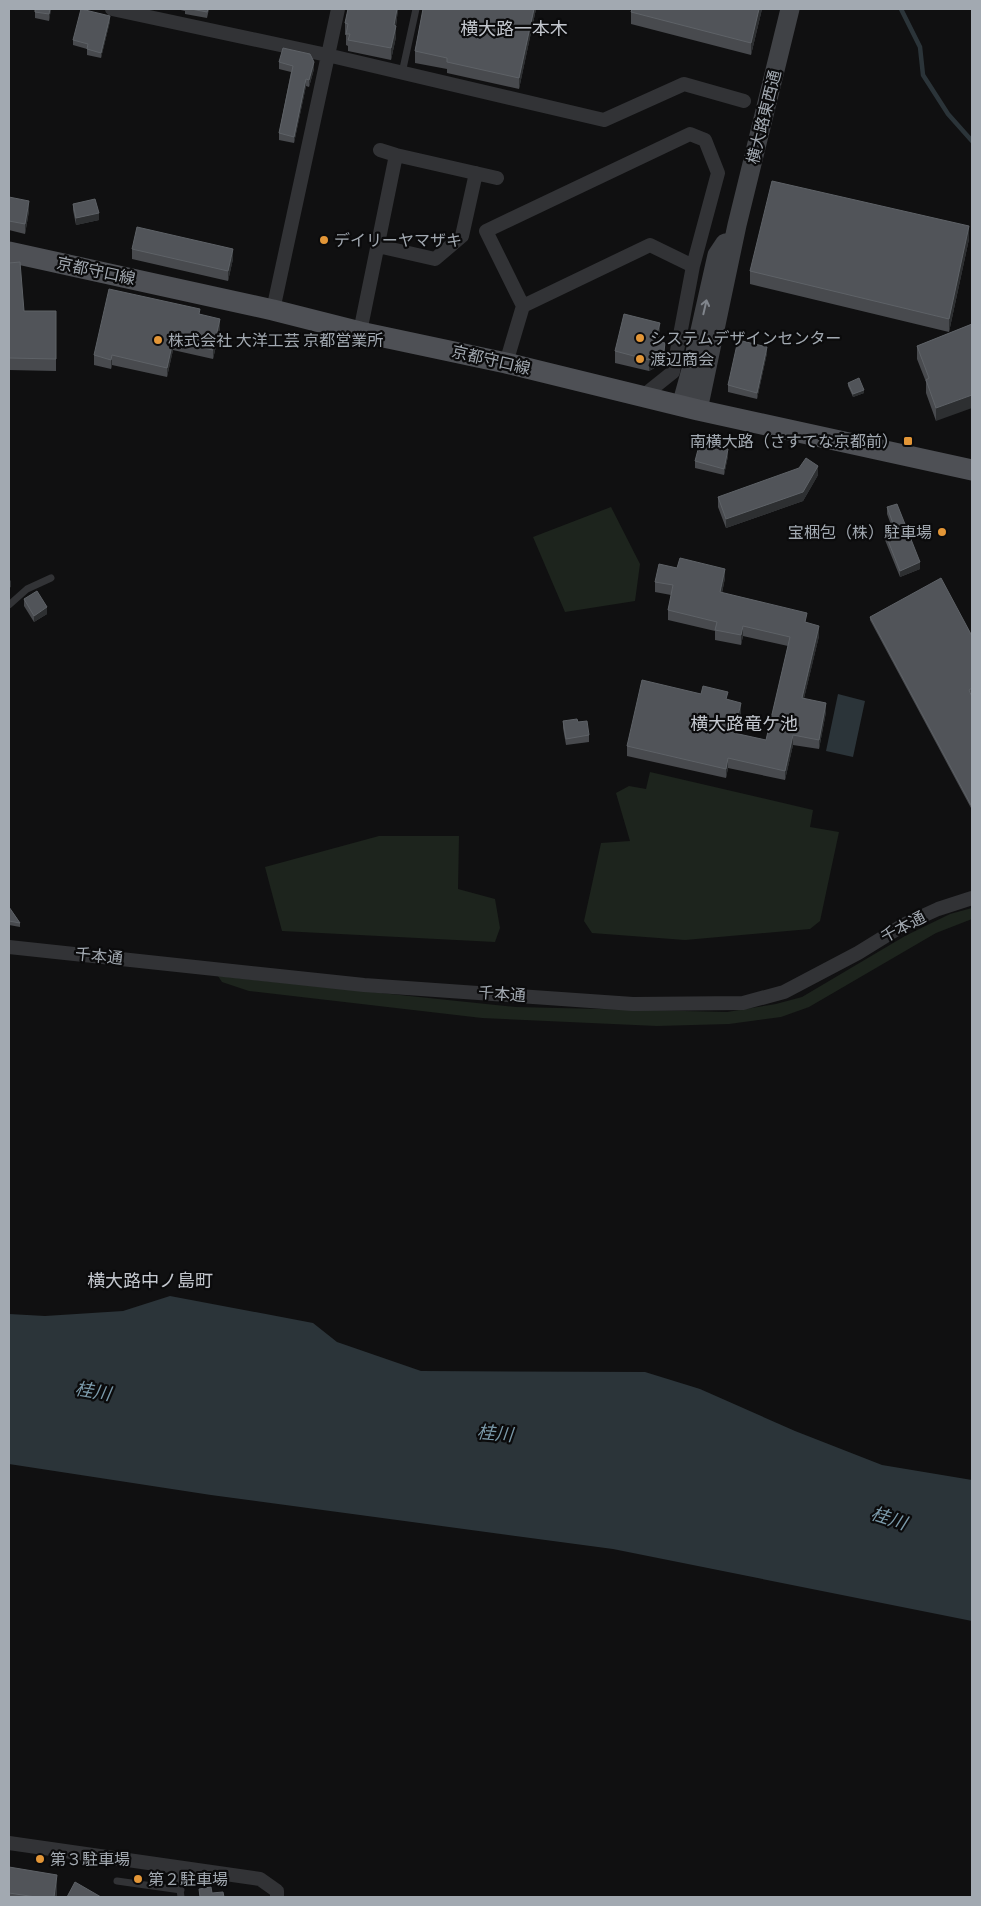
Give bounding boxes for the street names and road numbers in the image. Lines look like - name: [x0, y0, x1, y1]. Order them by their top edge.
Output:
- street label: 横大路東西通: [743, 68, 785, 166]
- street label: 京都守口線: [55, 253, 137, 289]
- street label: 京都守口線: [450, 342, 532, 378]
- street label: 千本通: [877, 907, 929, 947]
- street label: 千本通: [74, 944, 124, 968]
- street label: 千本通: [477, 983, 527, 1005]

